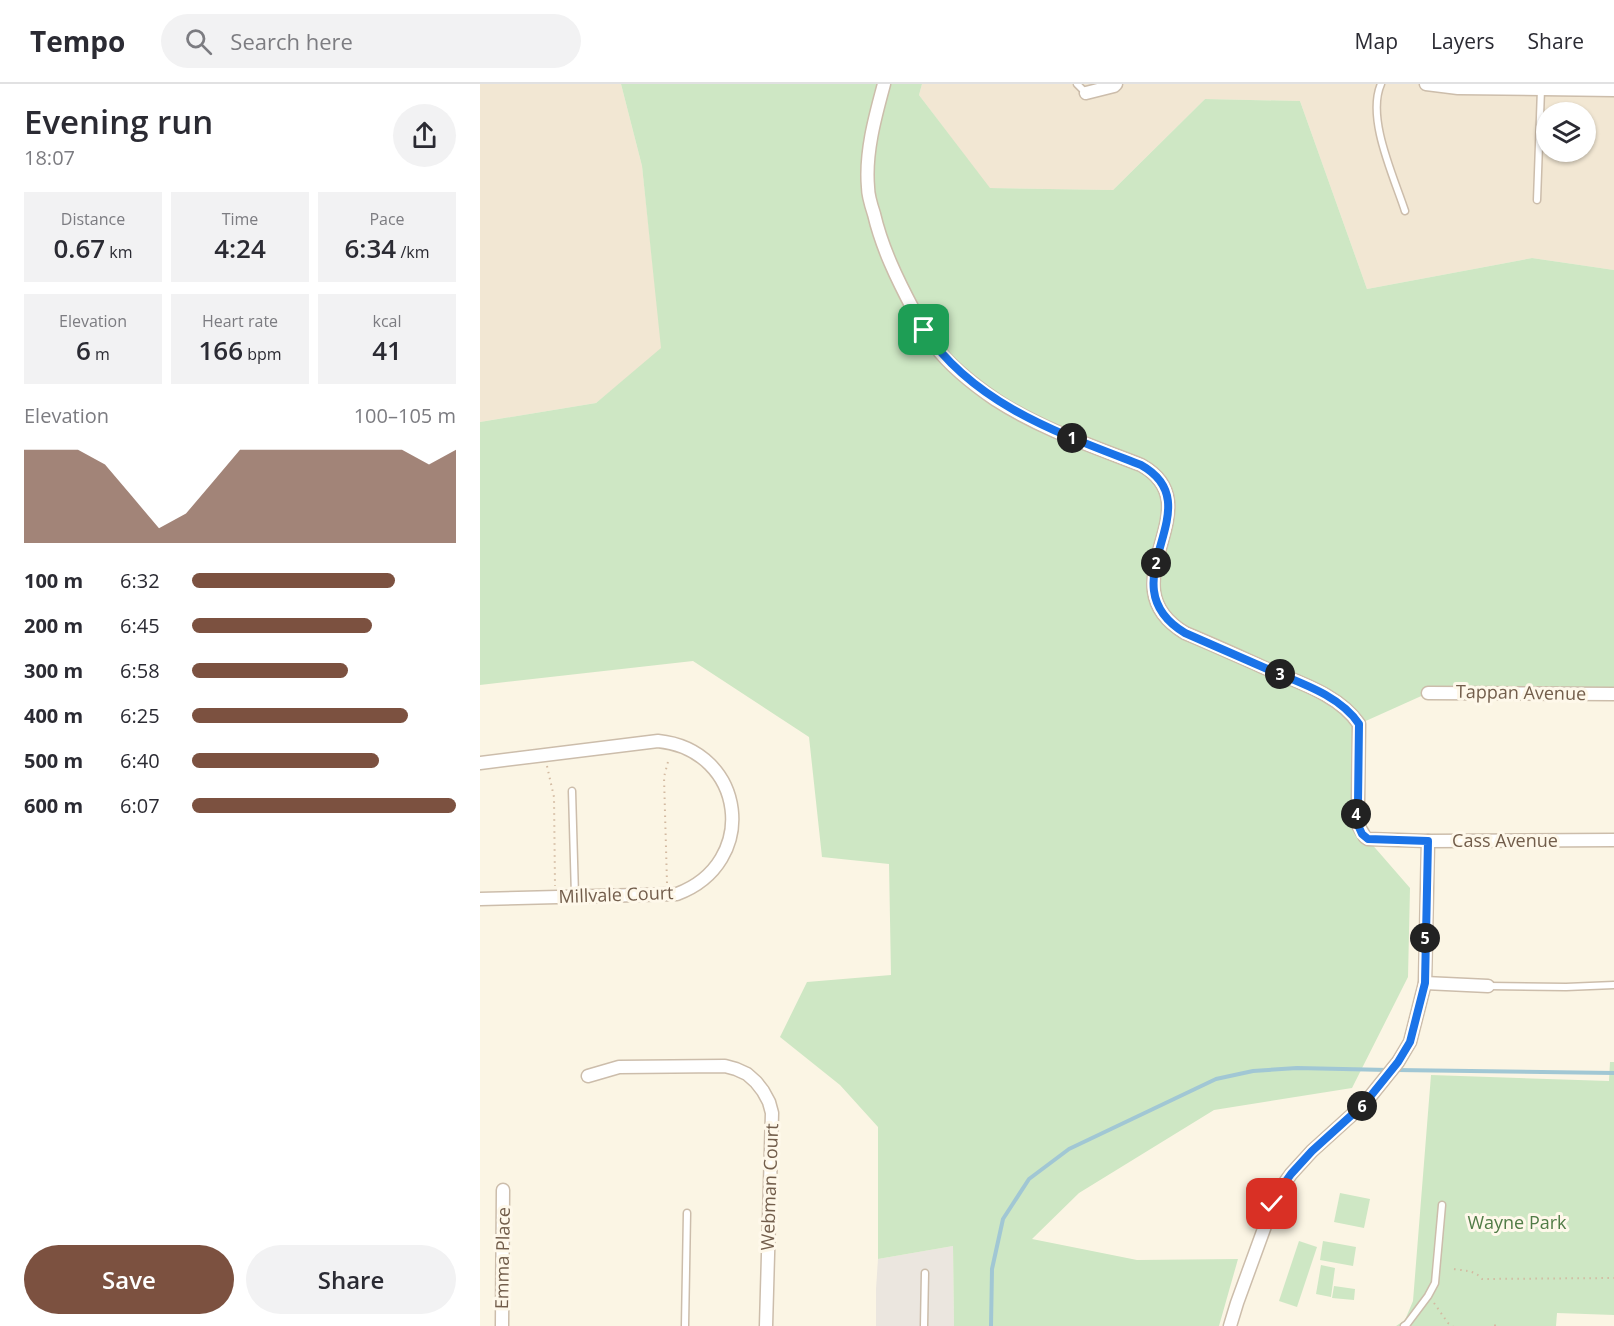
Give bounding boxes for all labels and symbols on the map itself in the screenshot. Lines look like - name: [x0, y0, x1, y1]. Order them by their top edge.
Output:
- pin: [898, 304, 949, 355]
- pin: 1: [1057, 423, 1087, 453]
- pin: 2: [1141, 548, 1171, 578]
- pin: 3: [1265, 659, 1295, 689]
- street label: Tappan Avenue: [1456, 679, 1586, 705]
- pin: 4: [1341, 799, 1371, 829]
- street label: Cass Avenue: [1452, 828, 1558, 852]
- street label: Millvale Court: [558, 880, 674, 908]
- pin: 5: [1410, 923, 1440, 953]
- pin: 6: [1347, 1091, 1377, 1121]
- street label: Webman Court: [755, 1123, 783, 1251]
- pin: [1246, 1178, 1297, 1229]
- street label: Emma Place: [489, 1207, 515, 1309]
- park label: Wayne Park: [1467, 1210, 1567, 1234]

